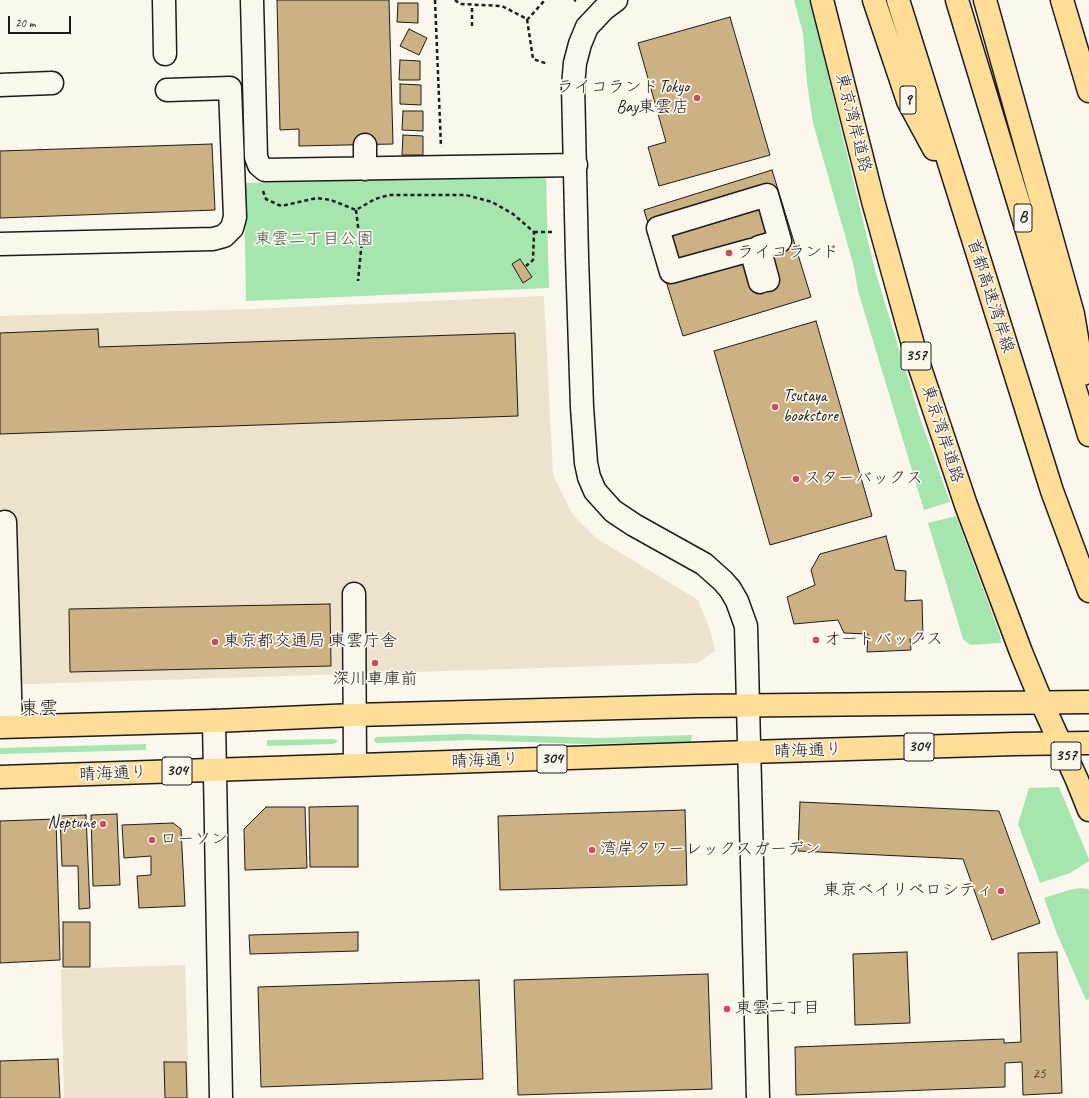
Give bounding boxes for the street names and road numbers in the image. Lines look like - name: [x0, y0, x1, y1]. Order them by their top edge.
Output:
- street label: 東京湾岸道路: [831, 71, 875, 175]
- road number: 9: [900, 86, 916, 114]
- road number: B: [1014, 204, 1032, 232]
- street label: 首都高速湾岸線: [962, 236, 1018, 356]
- road number: 357: [901, 342, 931, 370]
- street label: 東京湾岸道路: [917, 382, 967, 486]
- road number: 304: [904, 733, 934, 761]
- street label: 晴海通り: [774, 740, 842, 762]
- road number: 357: [1051, 742, 1081, 770]
- road number: 304: [537, 745, 567, 773]
- street label: 晴海通り: [451, 750, 519, 772]
- road number: 304: [162, 757, 192, 785]
- street label: 晴海通り: [79, 763, 147, 785]

